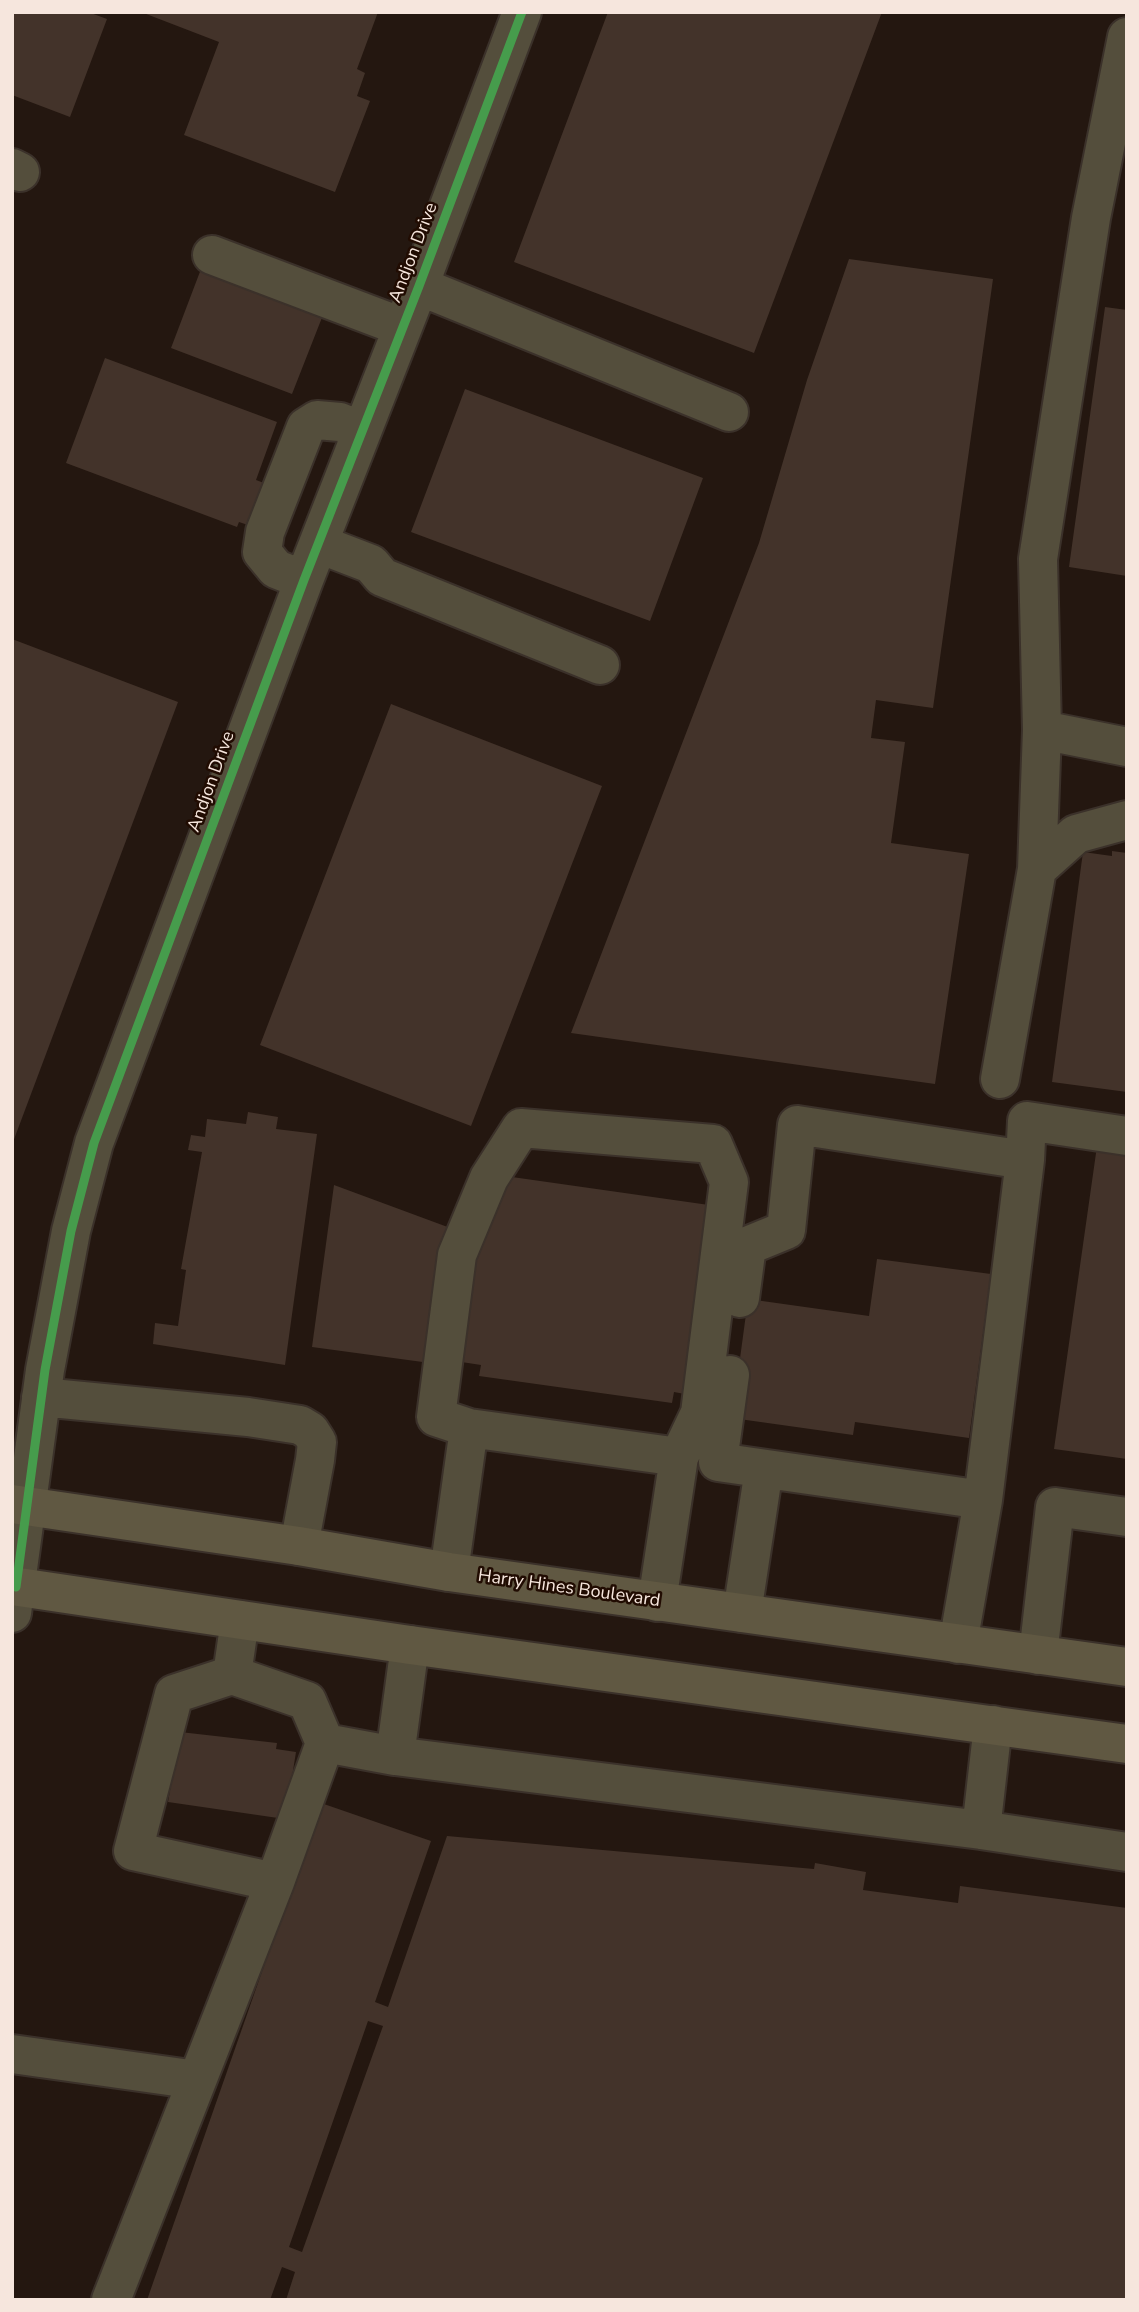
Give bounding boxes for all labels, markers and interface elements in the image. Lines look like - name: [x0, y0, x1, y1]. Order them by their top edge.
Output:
- street label: Andjon Drive: [385, 200, 443, 306]
- street label: Andjon Drive: [184, 729, 240, 835]
- street label: Harry Hines Boulevard: [476, 1566, 662, 1612]

